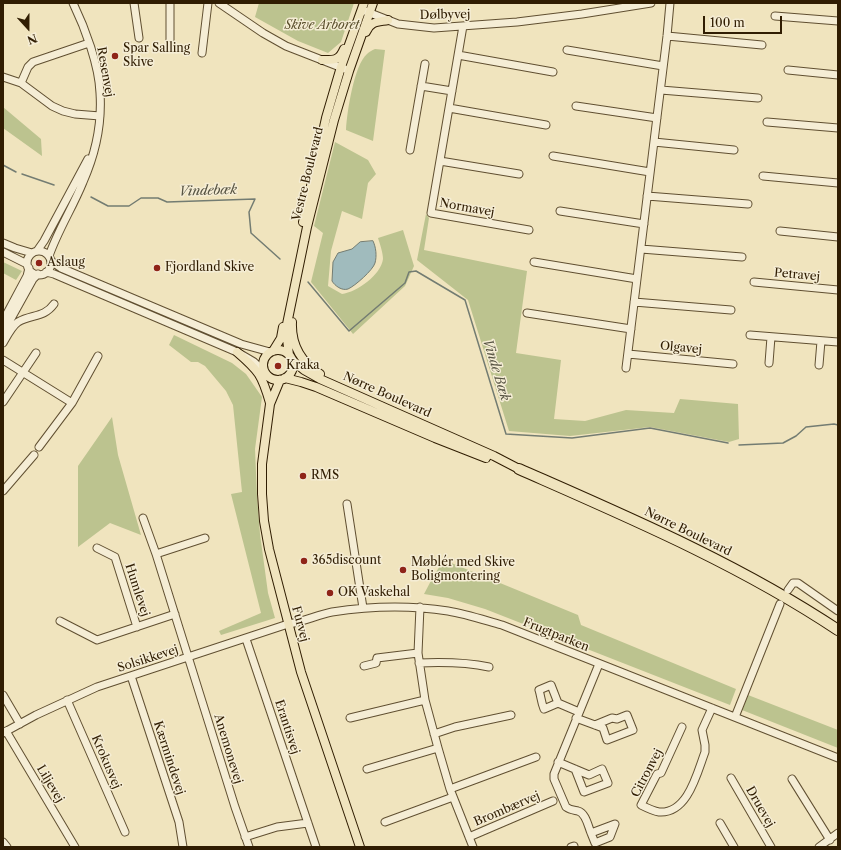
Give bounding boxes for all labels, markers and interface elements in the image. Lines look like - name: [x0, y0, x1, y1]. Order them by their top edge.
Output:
- street label: Dølbyvej: [420, 7, 470, 23]
- north arrow: [8, 8, 48, 48]
- scale bar: [705, 8, 784, 34]
- text: 100 m: [710, 15, 745, 30]
- park label: Skive Arboret: [285, 19, 359, 33]
- text: N: [25, 31, 39, 47]
- place label: Spar Salling Skive: [123, 42, 190, 70]
- street label: Resenvej: [93, 46, 117, 98]
- marker: Spar Salling Skive: [110, 51, 120, 61]
- street label: Vestre Boulevard: [289, 125, 327, 223]
- water label: Vindebæk: [179, 182, 237, 200]
- street label: Normavej: [438, 196, 496, 220]
- place label: Aslaug: [47, 256, 85, 270]
- marker: Aslaug: [34, 258, 44, 268]
- place label: Fjordland Skive: [165, 261, 254, 275]
- marker: Fjordland Skive: [152, 263, 162, 273]
- street label: Petravej: [774, 266, 820, 284]
- water label: Vinde Bæk: [479, 337, 513, 403]
- street label: Olgavej: [659, 339, 703, 357]
- place label: Kraka: [286, 359, 320, 373]
- marker: Kraka: [273, 361, 283, 371]
- street label: Nørre Boulevard: [341, 369, 433, 421]
- place label: RMS: [311, 469, 339, 483]
- marker: RMS: [298, 471, 308, 481]
- street label: Nørre Boulevard: [642, 505, 734, 559]
- place label: 365discount: [312, 554, 381, 568]
- marker: 365discount: [299, 556, 309, 566]
- place label: Møblér med Skive Boligmontering: [411, 556, 515, 584]
- street label: Humlevej: [122, 562, 152, 618]
- marker: Møblér med Skive Boligmontering: [398, 565, 408, 575]
- place label: OK Vaskehal: [338, 586, 410, 600]
- marker: OK Vaskehal: [325, 588, 335, 598]
- street label: Furvej: [288, 605, 312, 643]
- street label: Frugtparken: [521, 615, 591, 655]
- street label: Solsikkevej: [116, 642, 180, 676]
- street label: Erantisvej: [271, 698, 303, 756]
- street label: Anemonevej: [211, 712, 245, 786]
- street label: Kærmindevej: [150, 719, 188, 797]
- street label: Krokusvej: [88, 733, 124, 791]
- street label: Citronvej: [628, 746, 666, 800]
- street label: Liljevej: [33, 763, 67, 805]
- street label: Druevej: [743, 784, 777, 830]
- street label: Brombærvej: [472, 789, 542, 829]

